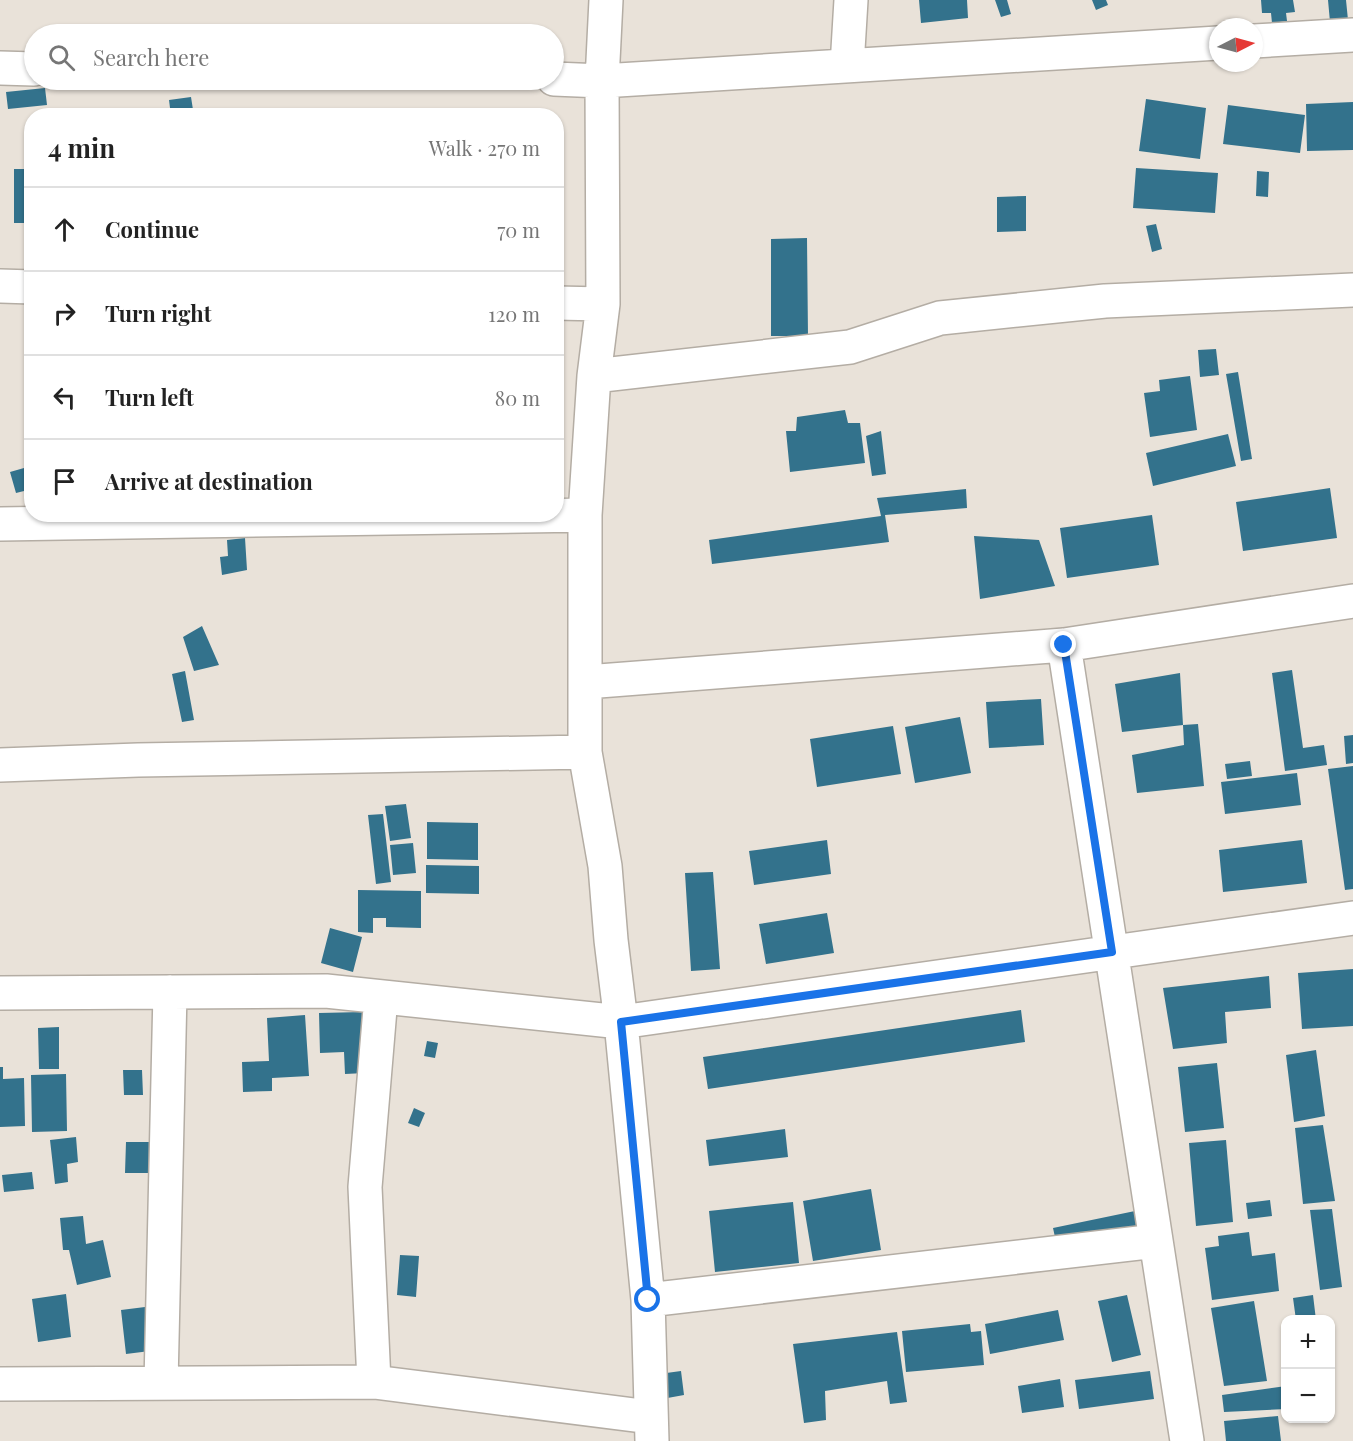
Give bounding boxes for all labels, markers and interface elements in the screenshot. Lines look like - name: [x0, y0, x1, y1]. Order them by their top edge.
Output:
- north arrow: [1209, 18, 1263, 72]
- search box: [24, 24, 564, 90]
- icon: search: [45, 41, 78, 74]
- text: Search here: [93, 42, 209, 72]
- text: 4 min: [48, 130, 115, 165]
- text: Walk · 270 m: [429, 134, 540, 161]
- icon: ahead: [48, 213, 81, 246]
- text: Continue: [105, 214, 199, 244]
- text: 70 m: [497, 216, 540, 243]
- icon: right: [48, 297, 81, 330]
- text: Turn right: [105, 298, 211, 328]
- text: 120 m: [488, 300, 540, 327]
- icon: left: [48, 381, 81, 414]
- text: Turn left: [105, 382, 194, 412]
- text: 80 m: [495, 384, 540, 411]
- icon: arrive: [48, 465, 81, 498]
- text: Arrive at destination: [105, 466, 313, 496]
- route end: [1050, 631, 1076, 657]
- route start: [634, 1286, 660, 1312]
- map controls: [1281, 1315, 1335, 1423]
- button: +: [1281, 1315, 1335, 1369]
- button: −: [1281, 1369, 1335, 1423]

